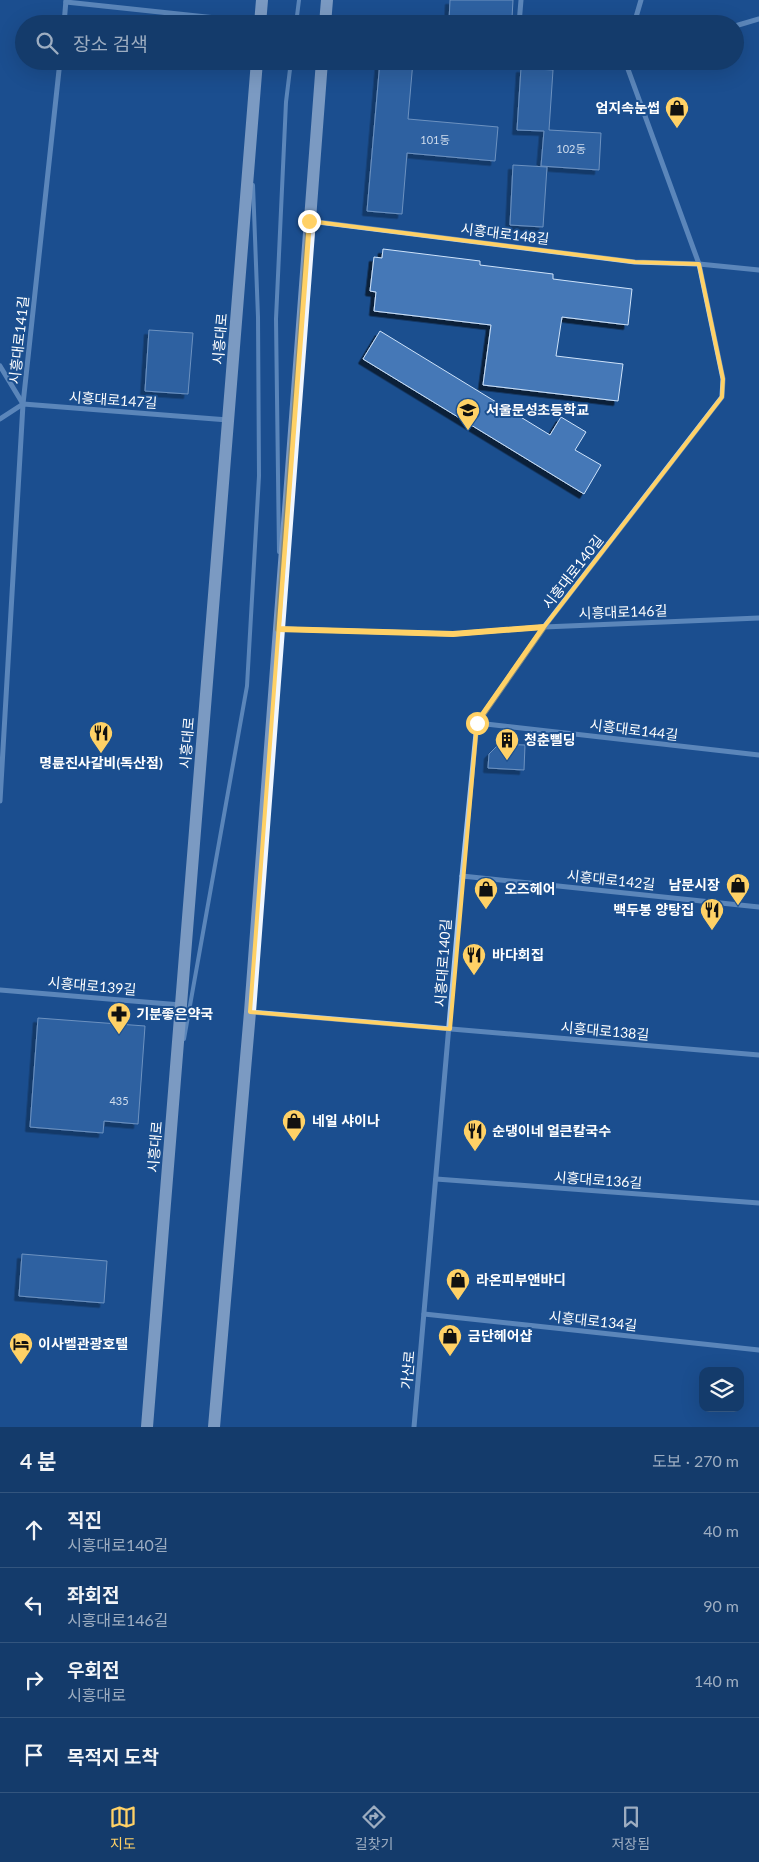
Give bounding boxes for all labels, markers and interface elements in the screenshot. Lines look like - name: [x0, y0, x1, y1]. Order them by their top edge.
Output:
- search box: [15, 15, 744, 70]
- icon: search: [33, 29, 61, 57]
- text: 장소 검색: [73, 32, 148, 55]
- shop icon: 엄지속눈썹: [664, 95, 690, 129]
- place label: 엄지속눈썹: [596, 99, 660, 116]
- house number: 101동: [420, 133, 450, 146]
- house number: 102동: [556, 142, 586, 155]
- route end: [298, 210, 321, 233]
- street label: 시흥대로148길: [460, 220, 550, 247]
- street label: 시흥대로141길: [5, 295, 32, 385]
- street label: 시흥대로: [209, 312, 230, 365]
- street label: 시흥대로147길: [68, 388, 158, 411]
- school or university icon: 서울문성초등학교: [455, 397, 481, 431]
- place label: 서울문성초등학교: [486, 401, 589, 418]
- street label: 시흥대로140길: [539, 531, 607, 612]
- street label: 시흥대로146길: [578, 601, 668, 622]
- route start: [466, 712, 489, 735]
- street label: 시흥대로: [176, 716, 197, 769]
- street label: 시흥대로144길: [589, 716, 679, 743]
- restaurant icon: 명륜진사갈비(독산점): [88, 720, 114, 754]
- building icon: 청춘삘딩: [494, 727, 520, 761]
- place label: 청춘삘딩: [524, 731, 576, 748]
- place label: 명륜진사갈비(독산점): [39, 754, 163, 771]
- street label: 시흥대로142길: [566, 866, 656, 893]
- shop icon: 남문시장: [725, 872, 751, 906]
- shop icon: 오즈헤어: [473, 876, 499, 910]
- place label: 남문시장: [668, 876, 720, 893]
- place label: 오즈헤어: [504, 880, 556, 897]
- restaurant icon: 백두봉 양탕집: [699, 897, 725, 931]
- place label: 백두봉 양탕집: [613, 901, 694, 918]
- street label: 시흥대로140길: [431, 918, 454, 1008]
- restaurant icon: 바다회집: [461, 942, 487, 976]
- place label: 바다회집: [492, 946, 544, 963]
- street label: 시흥대로139길: [47, 973, 137, 998]
- pharmacy icon: 기분좋은약국: [106, 1001, 132, 1035]
- place label: 기분좋은약국: [136, 1005, 213, 1022]
- street label: 시흥대로138길: [560, 1018, 650, 1043]
- house number: 435: [109, 1094, 129, 1107]
- shop icon: 네일 샤이나: [281, 1108, 307, 1142]
- place label: 네일 샤이나: [312, 1112, 380, 1129]
- restaurant icon: 순댕이네 얼큰칼국수: [462, 1118, 488, 1152]
- street label: 시흥대로: [144, 1120, 165, 1173]
- place label: 순댕이네 얼큰칼국수: [492, 1122, 611, 1139]
- street label: 시흥대로136길: [553, 1168, 643, 1191]
- shop icon: 라온피부앤바디: [445, 1267, 471, 1301]
- place label: 라온피부앤바디: [476, 1271, 566, 1288]
- street label: 시흥대로134길: [548, 1307, 638, 1334]
- shop icon: 금단헤어샵: [437, 1323, 463, 1357]
- place label: 금단헤어샵: [468, 1327, 533, 1344]
- hotel icon: 이사벨관광호텔: [8, 1331, 34, 1365]
- place label: 이사벨관광호텔: [38, 1335, 128, 1352]
- street label: 가산로: [397, 1350, 418, 1390]
- map controls: [699, 1367, 744, 1412]
- button: layers: [699, 1367, 744, 1412]
- text: 4 분: [20, 1448, 57, 1473]
- text: 도보 · 270 m: [652, 1451, 739, 1470]
- text: 직진: [67, 1508, 102, 1531]
- icon: ahead: [20, 1516, 48, 1544]
- text: 40 m: [703, 1521, 739, 1540]
- text: 시흥대로140길: [67, 1535, 168, 1554]
- text: 좌회전: [67, 1583, 119, 1606]
- icon: left: [20, 1591, 48, 1619]
- text: 90 m: [703, 1596, 739, 1615]
- text: 시흥대로146길: [67, 1610, 168, 1629]
- text: 우회전: [67, 1658, 119, 1681]
- icon: right: [20, 1666, 48, 1694]
- text: 140 m: [694, 1671, 739, 1690]
- text: 시흥대로: [67, 1685, 126, 1704]
- icon: arrive: [20, 1741, 48, 1769]
- text: 목적지 도착: [67, 1745, 159, 1768]
- tab: 지도: [109, 1803, 137, 1853]
- tab: 길찾기: [355, 1803, 394, 1853]
- tab: 저장됨: [611, 1803, 650, 1853]

